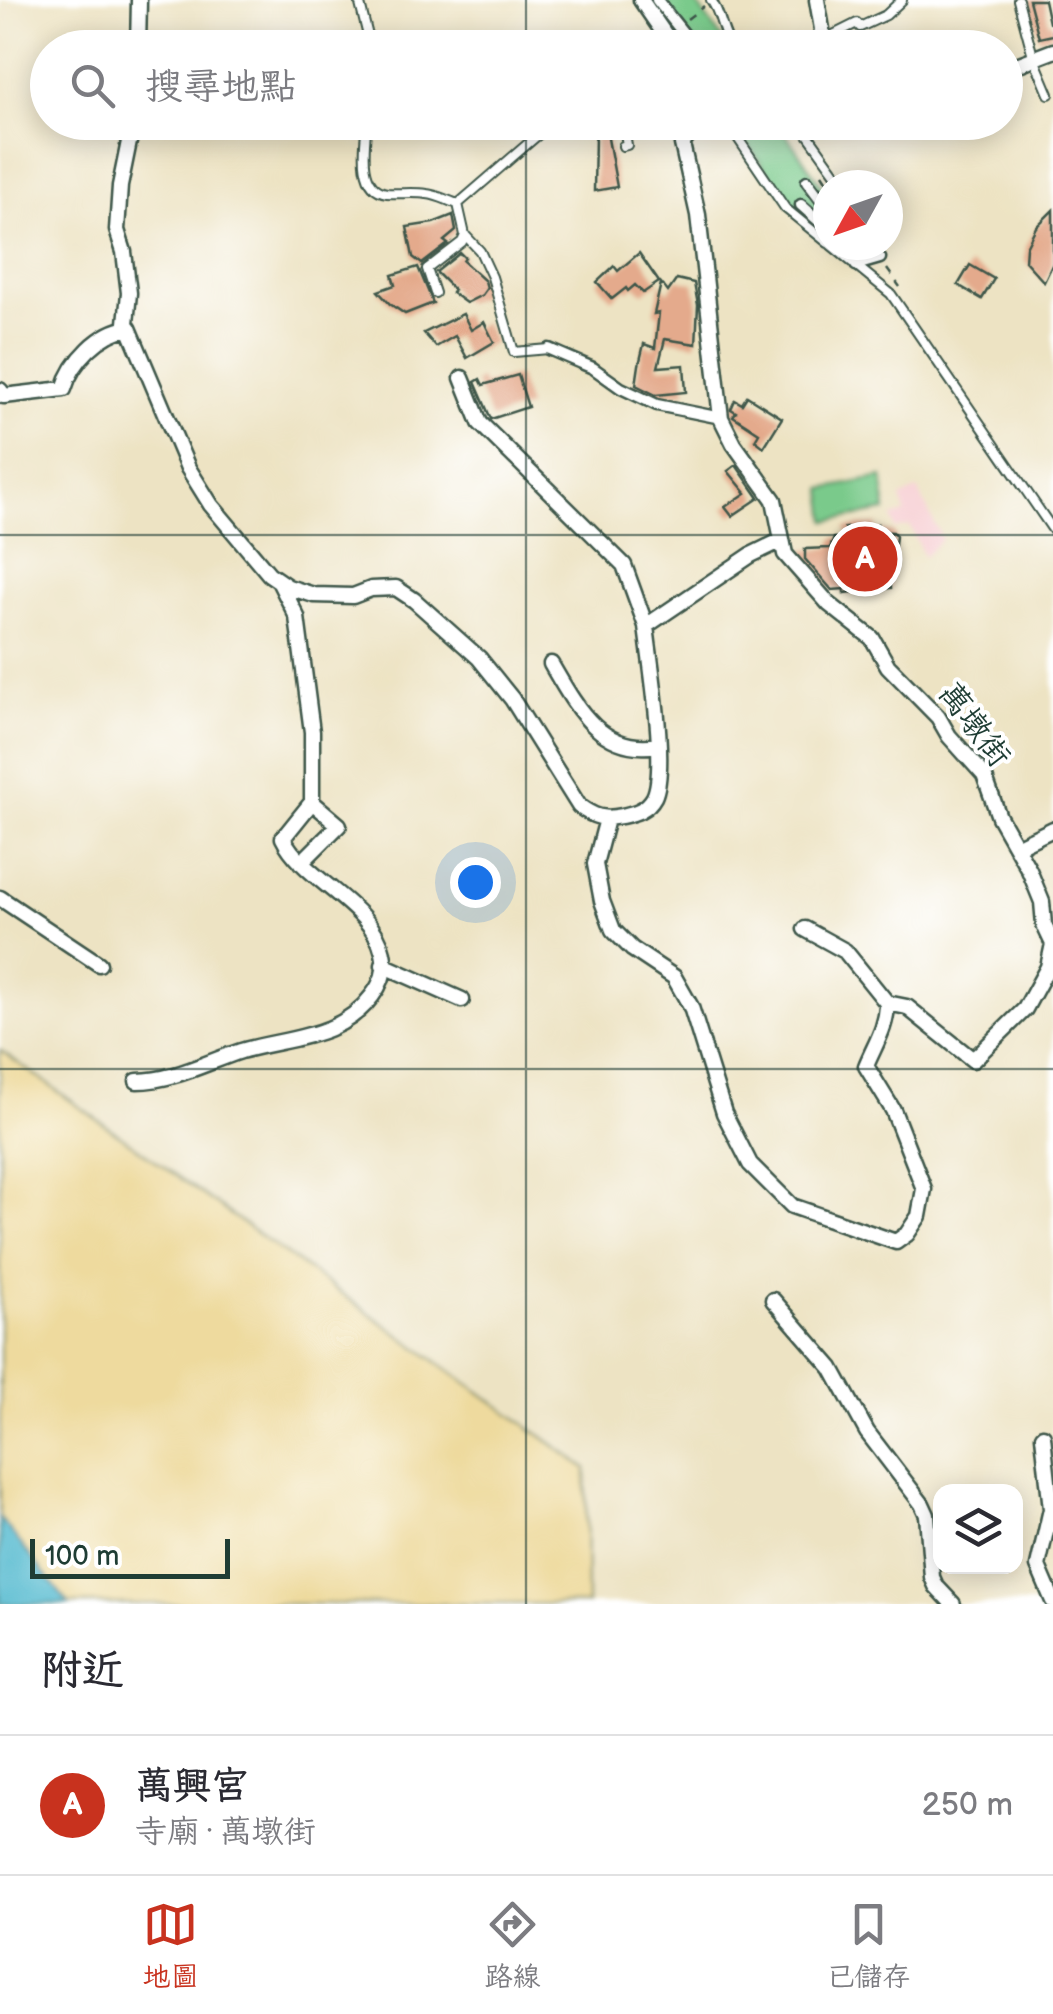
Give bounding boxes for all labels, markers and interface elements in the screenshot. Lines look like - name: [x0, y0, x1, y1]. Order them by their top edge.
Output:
- search box: [30, 30, 1023, 140]
- icon: search: [65, 58, 120, 113]
- text: 搜尋地點: [145, 65, 297, 110]
- north arrow: [813, 170, 903, 260]
- pin: A: [832, 522, 898, 596]
- street label: 萬墩街: [930, 675, 1018, 775]
- your location: [450, 857, 501, 908]
- map controls: [933, 1484, 1023, 1574]
- button: layers: [933, 1484, 1023, 1574]
- scale bar: [30, 1534, 230, 1578]
- text: 100 m: [45, 1540, 119, 1573]
- text: 附近: [40, 1646, 124, 1697]
- text: 萬興宮: [135, 1764, 249, 1809]
- text: A: [63, 1786, 82, 1825]
- text: 250 m: [922, 1786, 1013, 1825]
- text: 寺廟 · 萬墩街: [135, 1813, 316, 1852]
- tab: 地圖: [143, 1897, 199, 1994]
- tab: 路線: [484, 1897, 540, 1994]
- tab: 已儲存: [826, 1897, 910, 1994]

